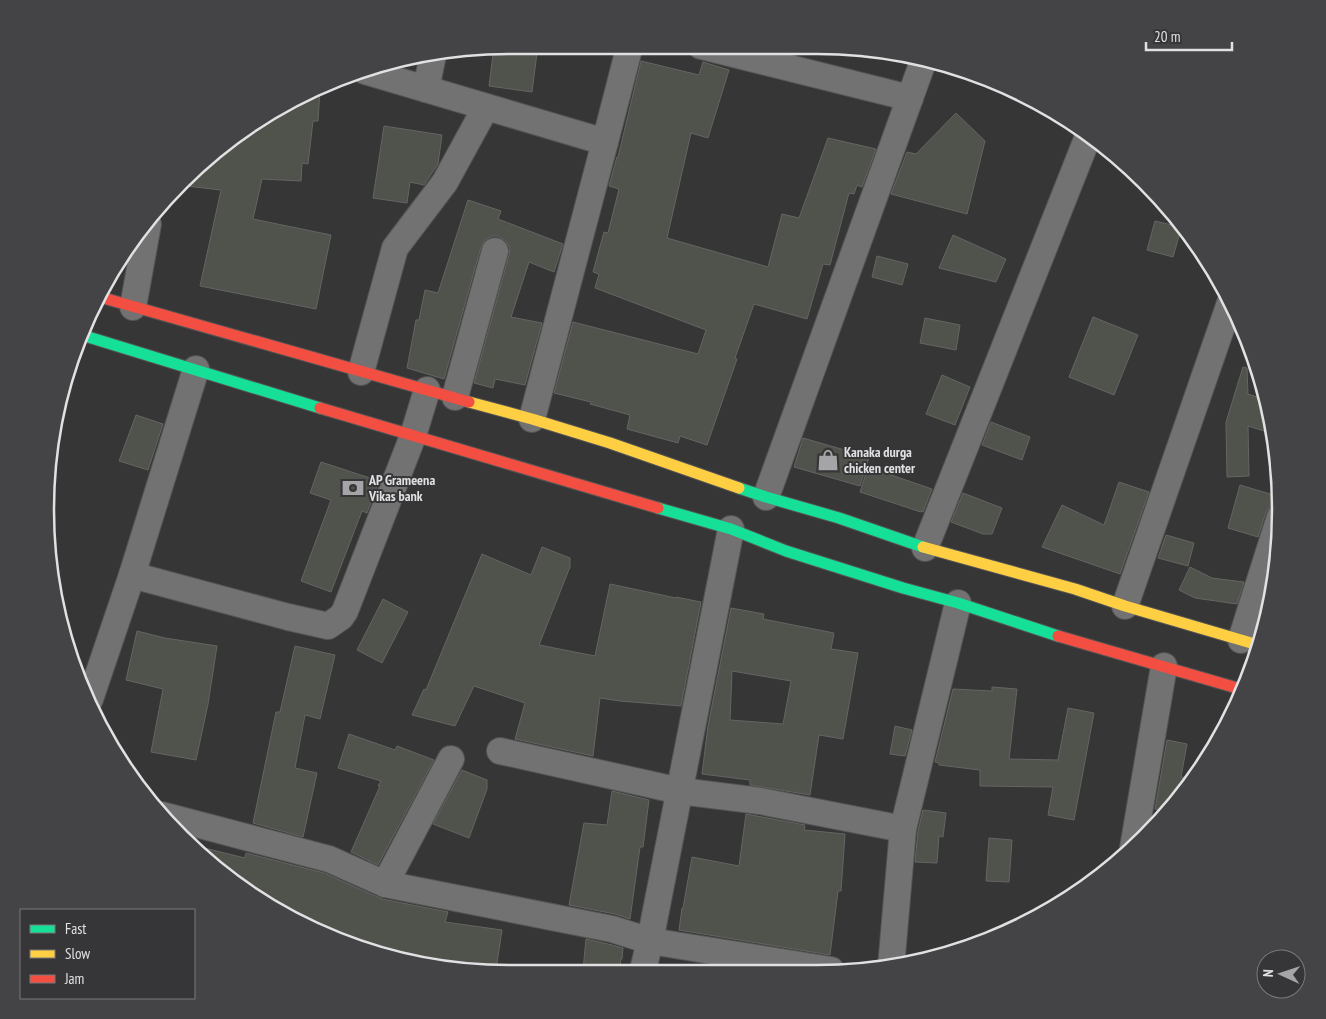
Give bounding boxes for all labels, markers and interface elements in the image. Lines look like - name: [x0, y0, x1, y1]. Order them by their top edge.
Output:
- scale bar: [1146, 20, 1232, 52]
- text: 20 m: [1154, 27, 1180, 46]
- place label: Kanaka durga chicken center: [844, 443, 916, 477]
- shop icon: Kanaka durga chicken center: [815, 447, 841, 473]
- place label: AP Grameena Vikas bank: [368, 471, 435, 505]
- bank icon: AP Grameena Vikas bank: [340, 475, 366, 501]
- legend: [20, 909, 195, 999]
- text: Fast: [65, 919, 86, 938]
- text: Slow: [65, 944, 90, 963]
- north arrow: [1256, 949, 1306, 999]
- text: Jam: [64, 969, 84, 988]
- text: N: [1259, 969, 1277, 978]

